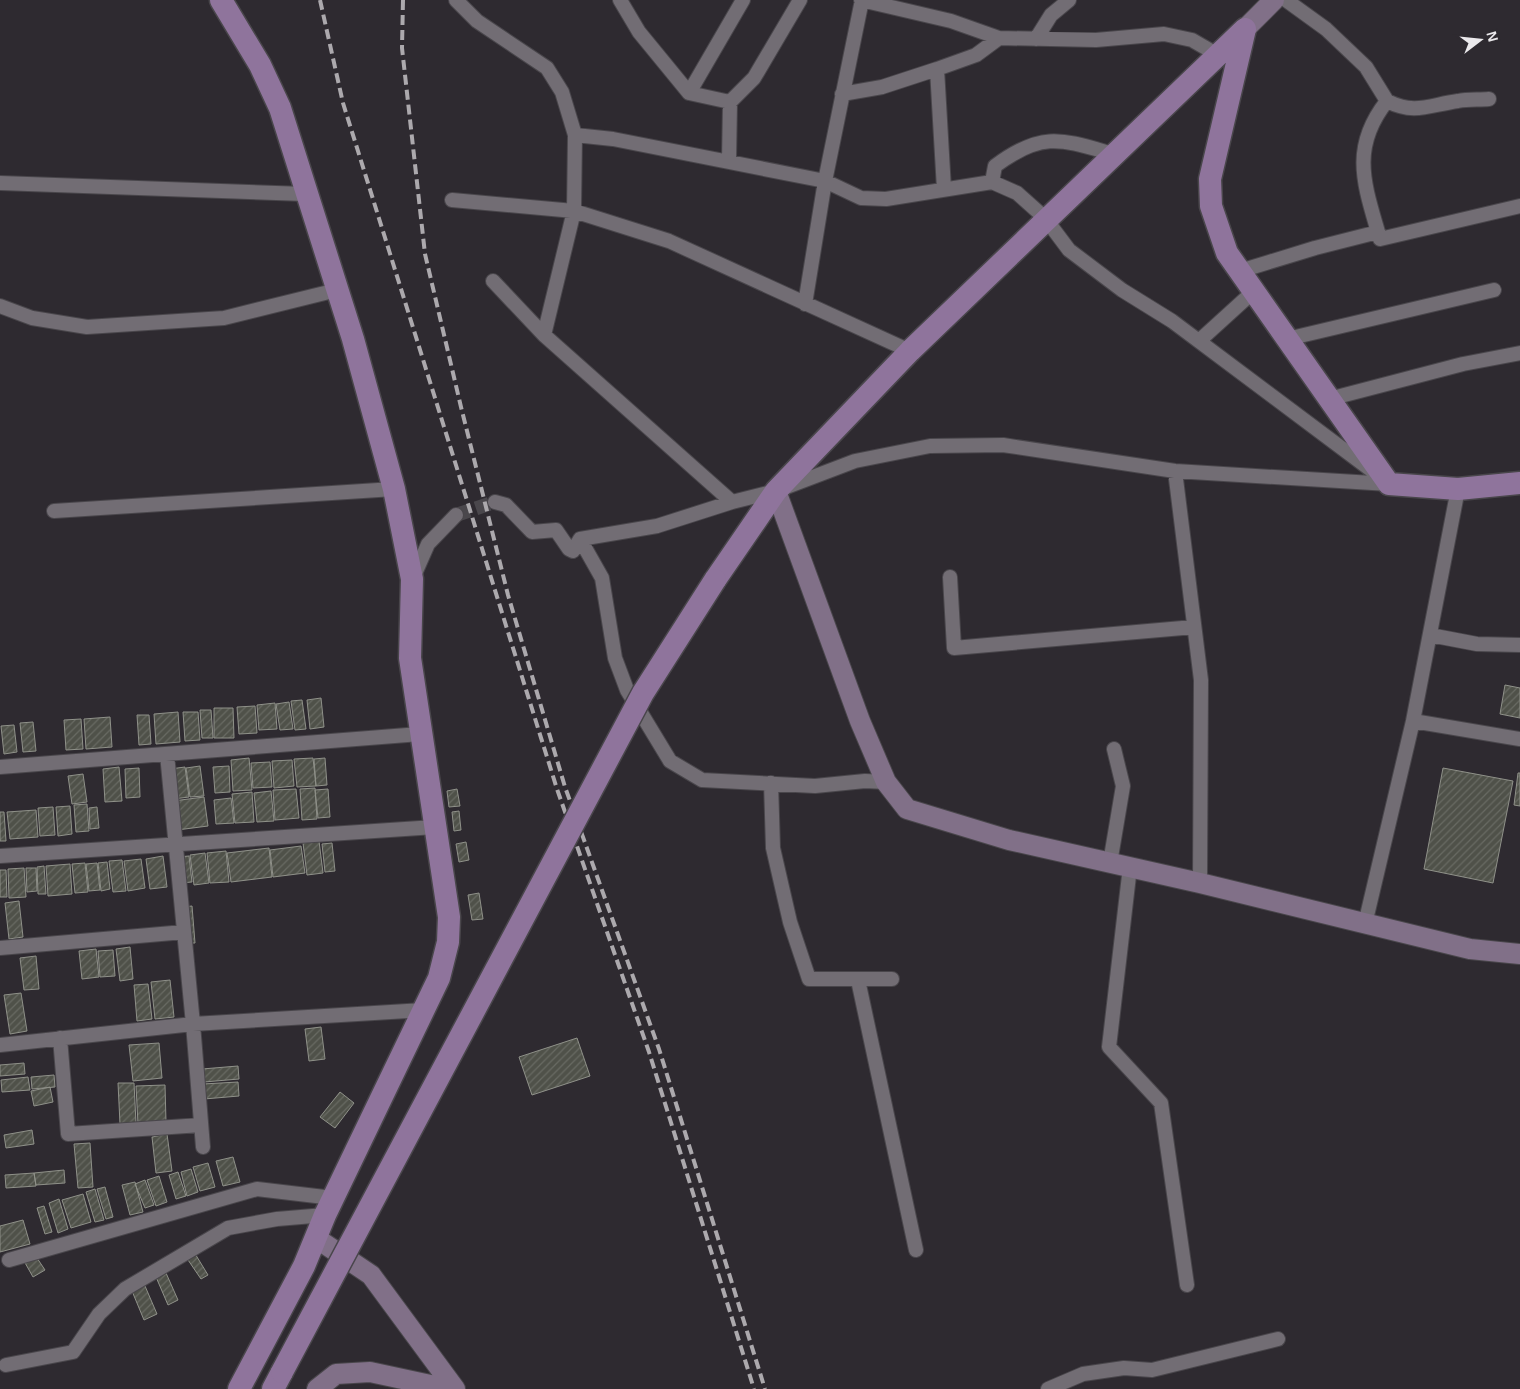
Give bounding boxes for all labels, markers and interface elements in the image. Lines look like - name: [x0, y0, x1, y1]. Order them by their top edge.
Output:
- north arrow: [1455, 15, 1505, 65]
- text: N: [1483, 29, 1502, 43]

